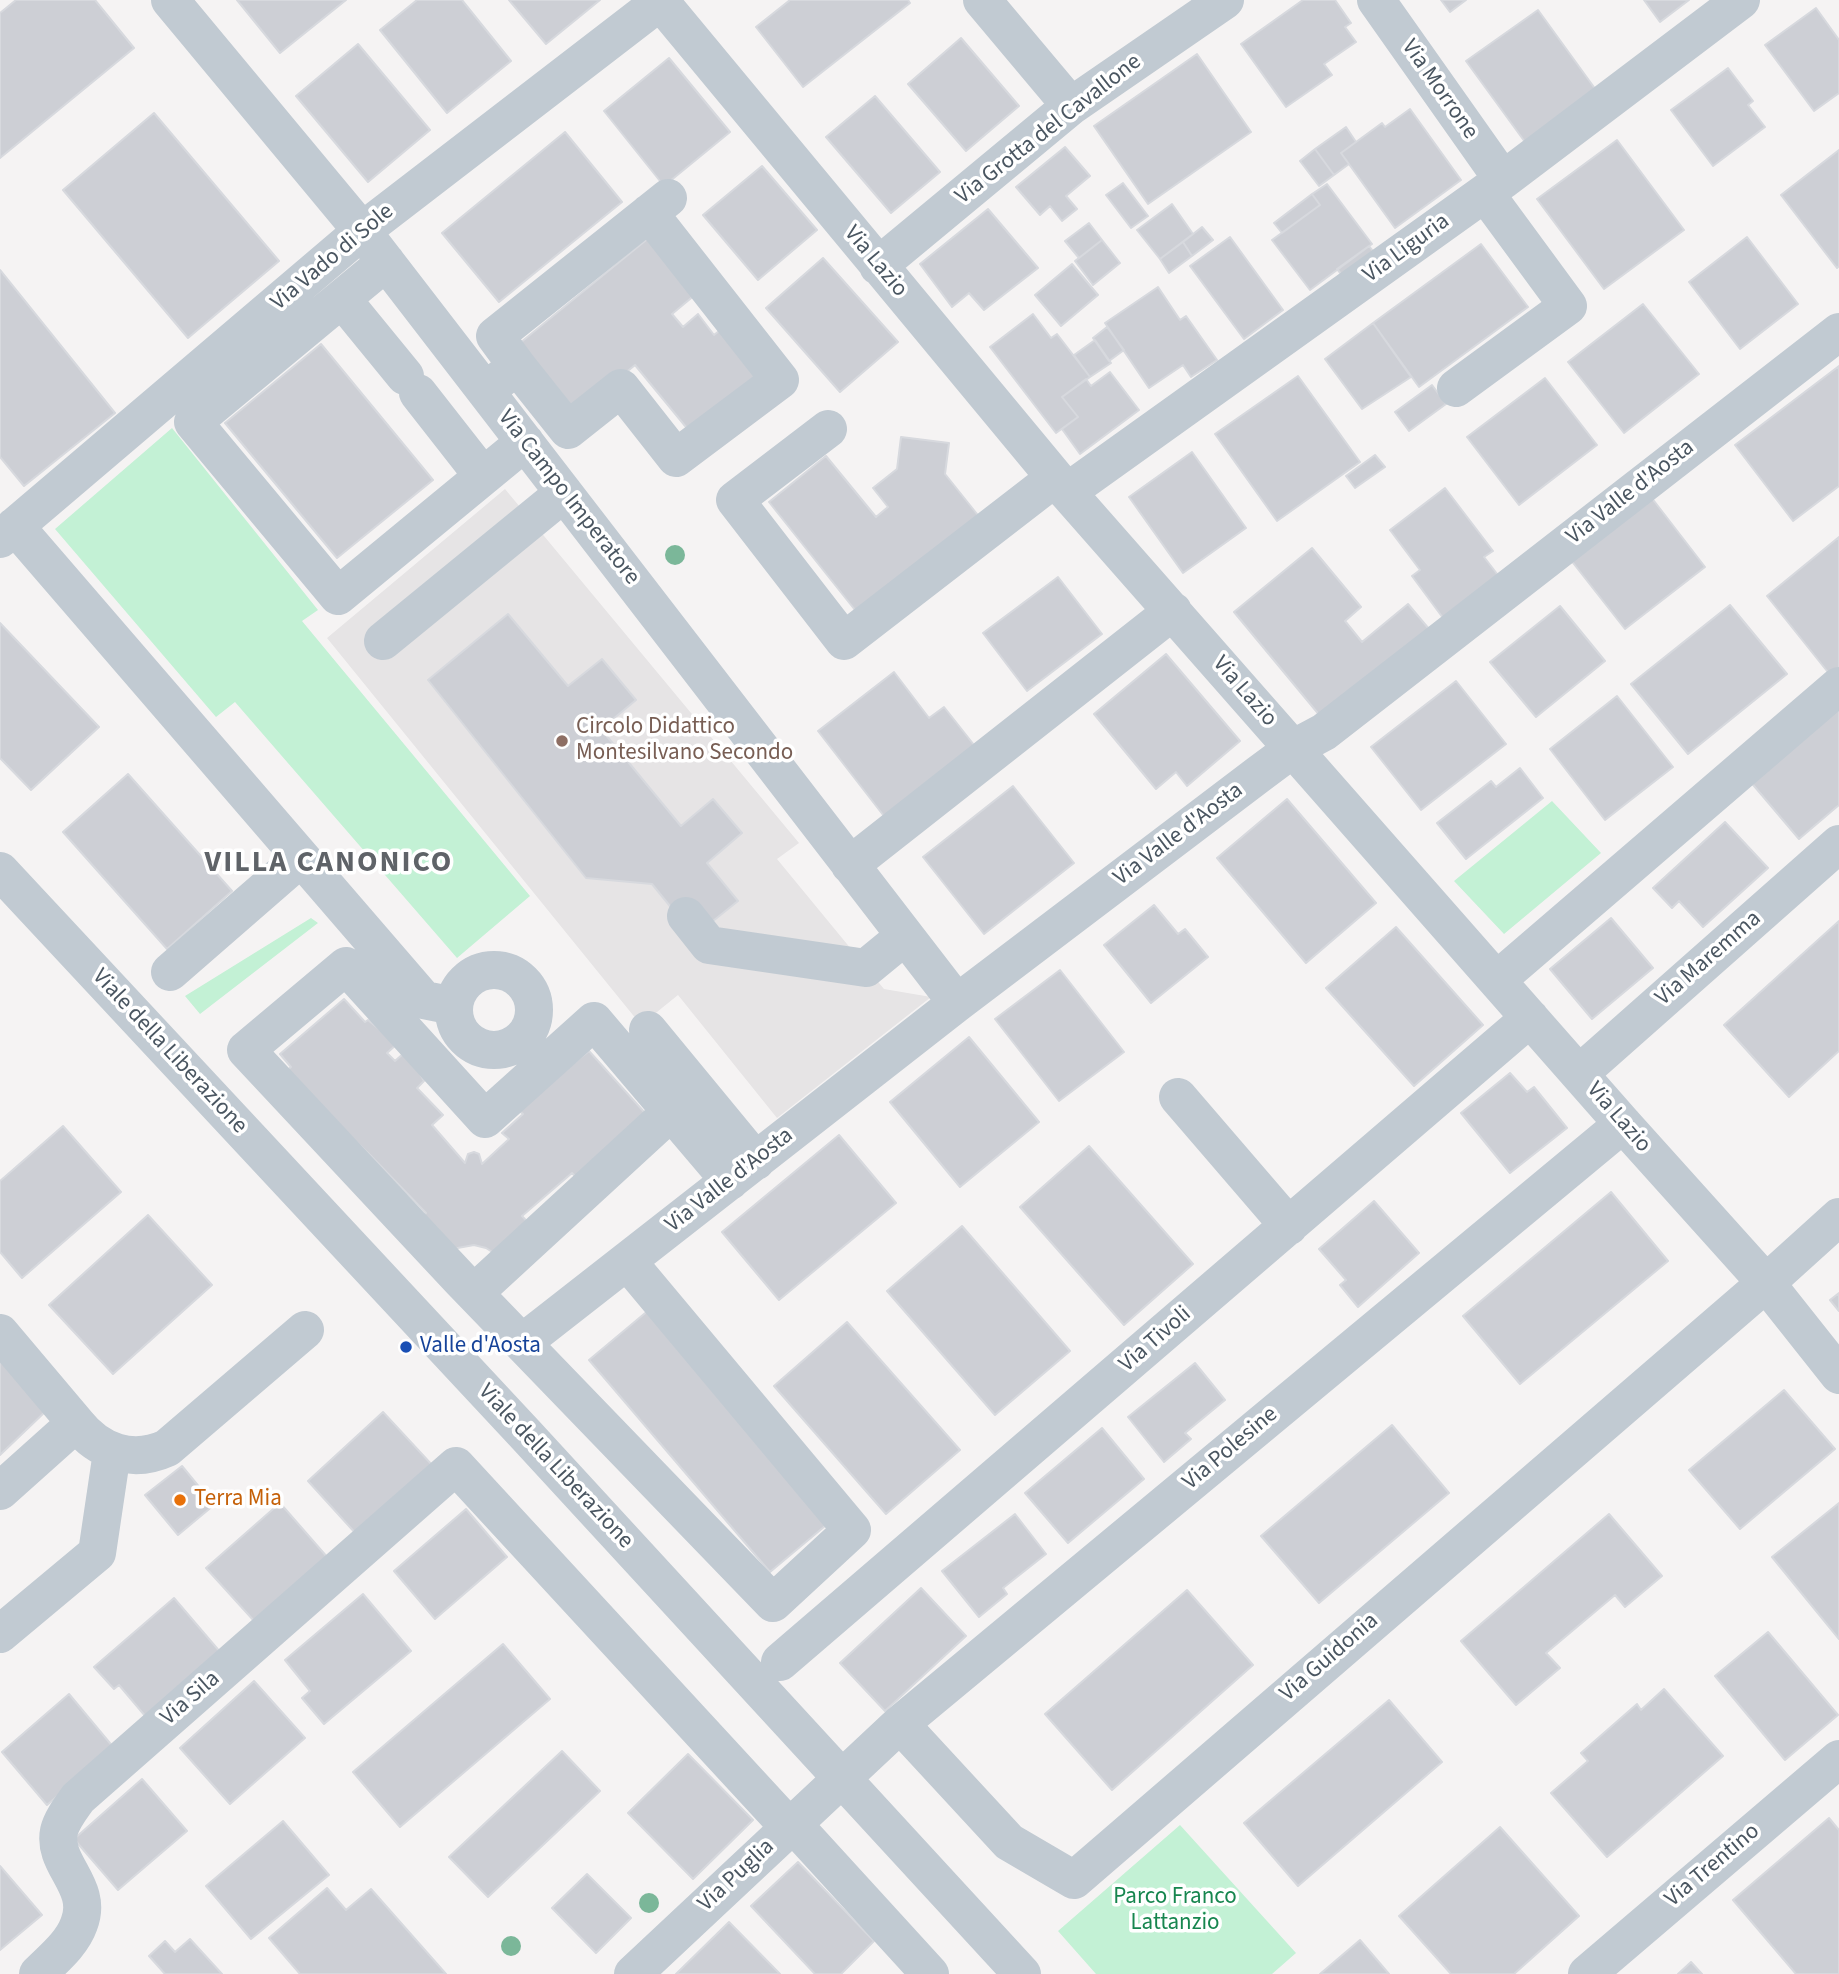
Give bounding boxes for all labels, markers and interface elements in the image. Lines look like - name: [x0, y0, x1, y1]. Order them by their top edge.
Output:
- street label: Via Morrone: [1395, 35, 1483, 145]
- street label: Via Grotta del Cavallone: [951, 49, 1147, 211]
- street label: Via Vado di Sole: [266, 199, 400, 317]
- street label: Via Liguria: [1358, 208, 1456, 290]
- street label: Via Lazio: [837, 221, 913, 303]
- street label: Via Campo Imperatore: [491, 405, 645, 591]
- street label: Via Valle d'Aosta: [1562, 435, 1700, 551]
- street label: Via Lazio: [1206, 651, 1282, 733]
- place label: Circolo Didattico Montesilvano Secondo: [576, 714, 793, 768]
- marker: Circolo Didattico Montesilvano Secondo: [554, 733, 570, 749]
- street label: Via Valle d'Aosta: [1109, 777, 1249, 893]
- district label: VILLA CANONICO: [206, 846, 452, 882]
- street label: Via Maremma: [1651, 906, 1767, 1012]
- street label: Viale della Liberazione: [86, 964, 252, 1140]
- street label: Via Lazio: [1580, 1077, 1656, 1159]
- street label: Via Valle d'Aosta: [661, 1123, 799, 1239]
- street label: Via Tivoli: [1114, 1301, 1198, 1379]
- place label: Valle d'Aosta: [420, 1333, 541, 1361]
- marker: Valle d'Aosta: [398, 1339, 414, 1355]
- street label: Viale della Liberazione: [472, 1379, 638, 1555]
- street label: Via Polesine: [1178, 1401, 1284, 1497]
- place label: Terra Mia: [194, 1486, 282, 1514]
- marker: Terra Mia: [172, 1492, 188, 1508]
- street label: Via Guidonia: [1275, 1608, 1385, 1708]
- street label: Via Sila: [156, 1666, 226, 1732]
- street label: Via Trentino: [1660, 1818, 1766, 1914]
- street label: Via Puglia: [693, 1834, 781, 1918]
- park label: Parco Franco Lattanzio: [1113, 1884, 1237, 1938]

